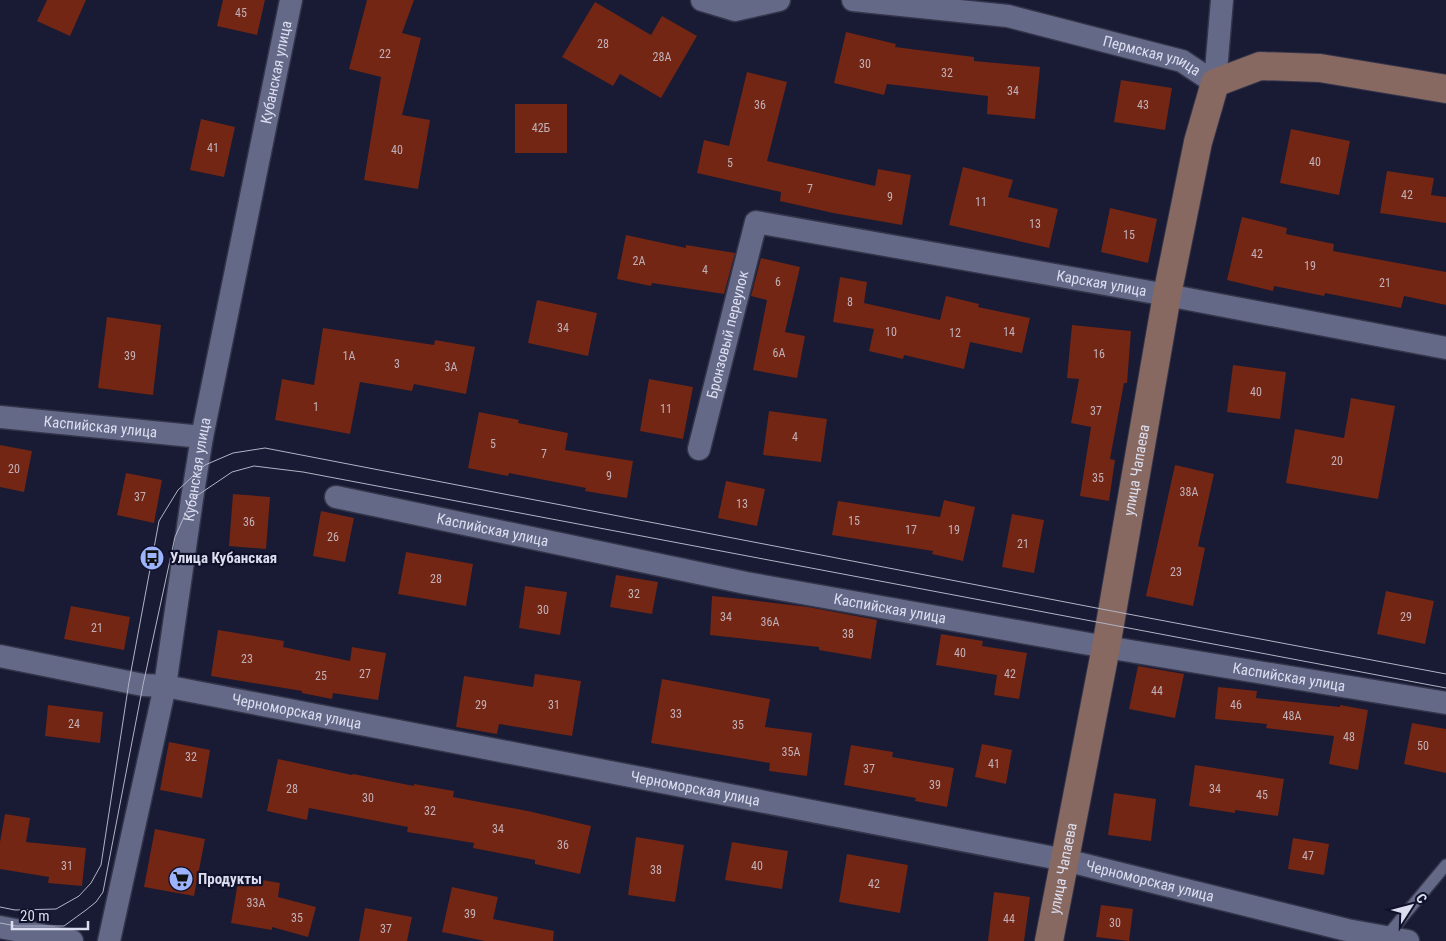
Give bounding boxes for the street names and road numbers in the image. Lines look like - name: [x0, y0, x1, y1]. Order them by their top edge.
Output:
- street label: Кубанская улица: [257, 19, 296, 125]
- street label: Пермская улица: [1101, 32, 1204, 80]
- street label: Карская улица: [1055, 267, 1148, 300]
- street label: Бронзовый переулок: [703, 269, 752, 400]
- street label: Каспийская улица: [43, 412, 158, 442]
- street label: Кубанская улица: [180, 416, 215, 522]
- street label: улица Чапаева: [1120, 423, 1153, 517]
- street label: Каспийская улица: [435, 509, 550, 550]
- street label: Каспийская улица: [832, 590, 947, 627]
- street label: Каспийская улица: [1231, 659, 1347, 695]
- street label: Черноморская улица: [230, 690, 363, 733]
- street label: Черноморская улица: [629, 767, 762, 810]
- street label: улица Чапаева: [1045, 821, 1081, 916]
- street label: Черноморская улица: [1084, 856, 1216, 906]

